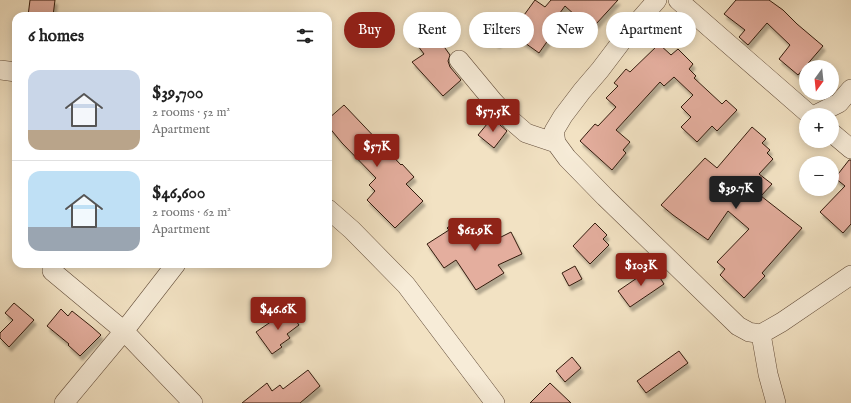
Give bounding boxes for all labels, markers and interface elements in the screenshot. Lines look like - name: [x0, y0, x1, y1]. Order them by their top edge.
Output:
- chip: Buy: [344, 12, 395, 48]
- chip: Rent: [403, 12, 461, 48]
- chip: Filters: [469, 12, 534, 48]
- chip: New: [542, 12, 598, 48]
- chip: Apartment: [606, 12, 696, 48]
- icon: filters: [294, 25, 316, 47]
- text: 6 homes: [28, 26, 84, 47]
- north arrow: [799, 60, 839, 100]
- map controls: [799, 60, 839, 196]
- text: $39,700: [152, 83, 203, 104]
- icon: home: [60, 86, 108, 134]
- pin: $57.5K: [460, 99, 526, 133]
- text: $57.5K: [476, 103, 510, 120]
- text: 2 rooms · 52 m²: [152, 104, 230, 121]
- button: +: [799, 108, 839, 148]
- text: Apartment: [152, 121, 210, 138]
- pin: $57K: [353, 134, 401, 168]
- text: $57K: [363, 138, 391, 155]
- button: −: [799, 156, 839, 196]
- pin: $39.7K: [703, 176, 769, 210]
- text: $39.7K: [718, 180, 754, 197]
- text: $46,600: [152, 183, 205, 204]
- icon: home: [60, 187, 108, 235]
- text: 2 rooms · 62 m²: [152, 204, 231, 221]
- pin: $61.9K: [442, 218, 508, 252]
- text: Apartment: [152, 221, 210, 238]
- text: $61.9K: [457, 222, 493, 239]
- pin: $103K: [613, 253, 669, 287]
- text: $103K: [625, 257, 657, 274]
- pin: $46.6K: [245, 297, 311, 331]
- text: $46.6K: [260, 301, 296, 318]

